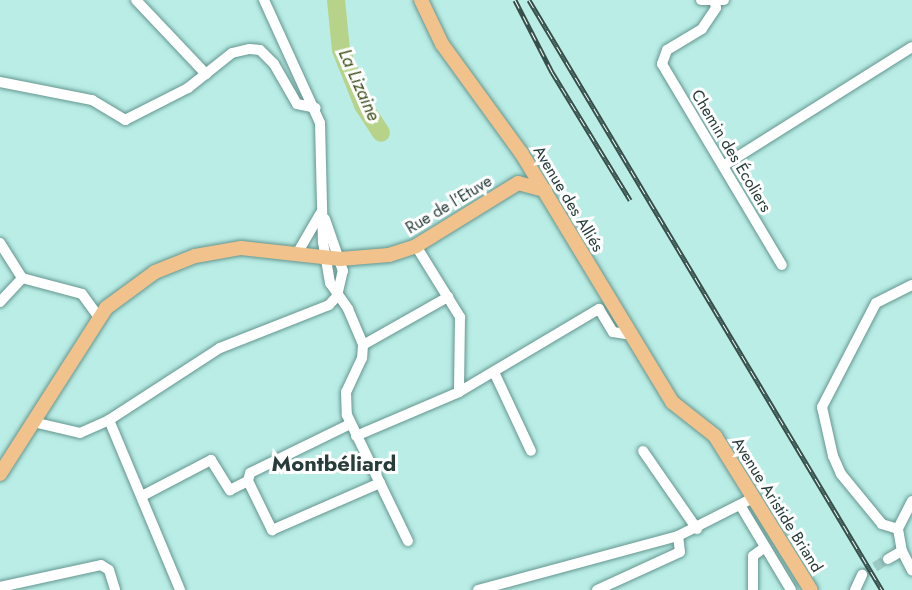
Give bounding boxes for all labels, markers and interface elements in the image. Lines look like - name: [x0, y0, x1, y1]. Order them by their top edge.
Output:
- water label: La Lizaine: [334, 46, 384, 124]
- street label: Chemin des Écoliers: [687, 86, 775, 216]
- street label: Avenue des Alliés: [529, 143, 607, 255]
- street label: Rue de l'Etuve: [403, 172, 495, 238]
- street label: Avenue Aristide Briand: [728, 434, 826, 576]
- district label: Montbéliard: [272, 451, 396, 477]

